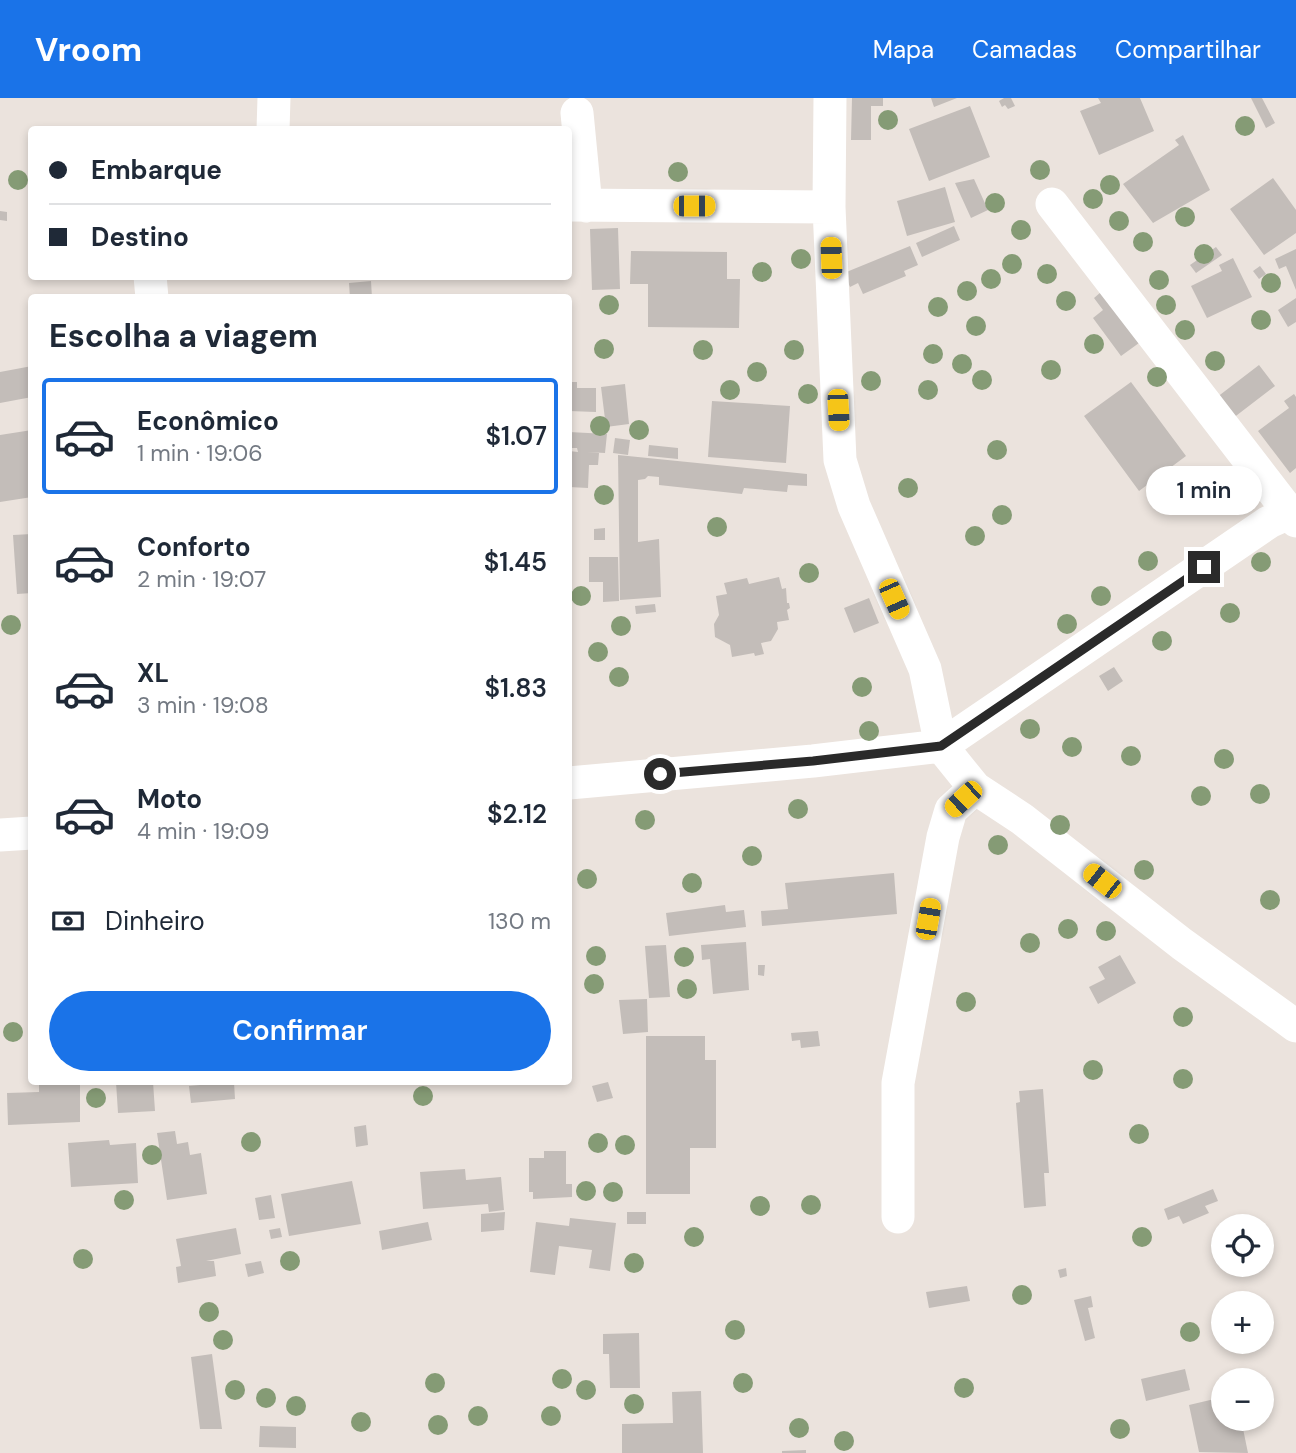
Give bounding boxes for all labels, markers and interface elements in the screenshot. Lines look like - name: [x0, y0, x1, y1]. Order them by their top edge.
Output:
- text: Vroom: [35, 28, 142, 71]
- text: Mapa: [873, 34, 934, 65]
- text: Camadas: [972, 34, 1077, 65]
- text: Compartilhar: [1115, 34, 1261, 65]
- text: Embarque: [91, 153, 222, 187]
- car: [674, 196, 716, 217]
- text: Destino: [91, 220, 189, 254]
- car: [820, 237, 843, 279]
- text: Escolha a viagem: [49, 315, 318, 357]
- car: [827, 388, 850, 432]
- text: Econômico: [137, 404, 279, 438]
- icon: car: [53, 405, 116, 468]
- text: $1.07: [485, 419, 547, 453]
- text: 1 min · 19:06: [137, 438, 263, 468]
- callout: 1 min: [1146, 466, 1262, 514]
- text: 1 min: [1177, 475, 1231, 505]
- text: Conforto: [137, 530, 251, 564]
- icon: car: [53, 531, 116, 594]
- text: $1.45: [484, 545, 547, 579]
- route end: [1188, 551, 1220, 583]
- text: 2 min · 19:07: [137, 564, 266, 594]
- car: [876, 576, 913, 622]
- text: XL: [137, 656, 169, 690]
- icon: car: [53, 657, 116, 720]
- text: $1.83: [484, 671, 547, 705]
- text: 3 min · 19:08: [137, 690, 269, 720]
- route start: [644, 758, 676, 790]
- car: [941, 777, 986, 821]
- text: Moto: [137, 782, 202, 816]
- icon: car: [53, 783, 116, 846]
- text: $2.12: [487, 797, 547, 831]
- text: 4 min · 19:09: [137, 816, 270, 846]
- car: [1079, 860, 1126, 902]
- car: [915, 896, 942, 942]
- icon: cash: [49, 902, 87, 940]
- text: Dinheiro: [105, 904, 205, 938]
- text: 130 m: [488, 906, 551, 936]
- button: Confirmar: [49, 991, 551, 1071]
- map controls: [1211, 1214, 1274, 1431]
- button: locate: [1211, 1214, 1274, 1277]
- button: +: [1211, 1291, 1274, 1354]
- button: −: [1211, 1368, 1274, 1431]

